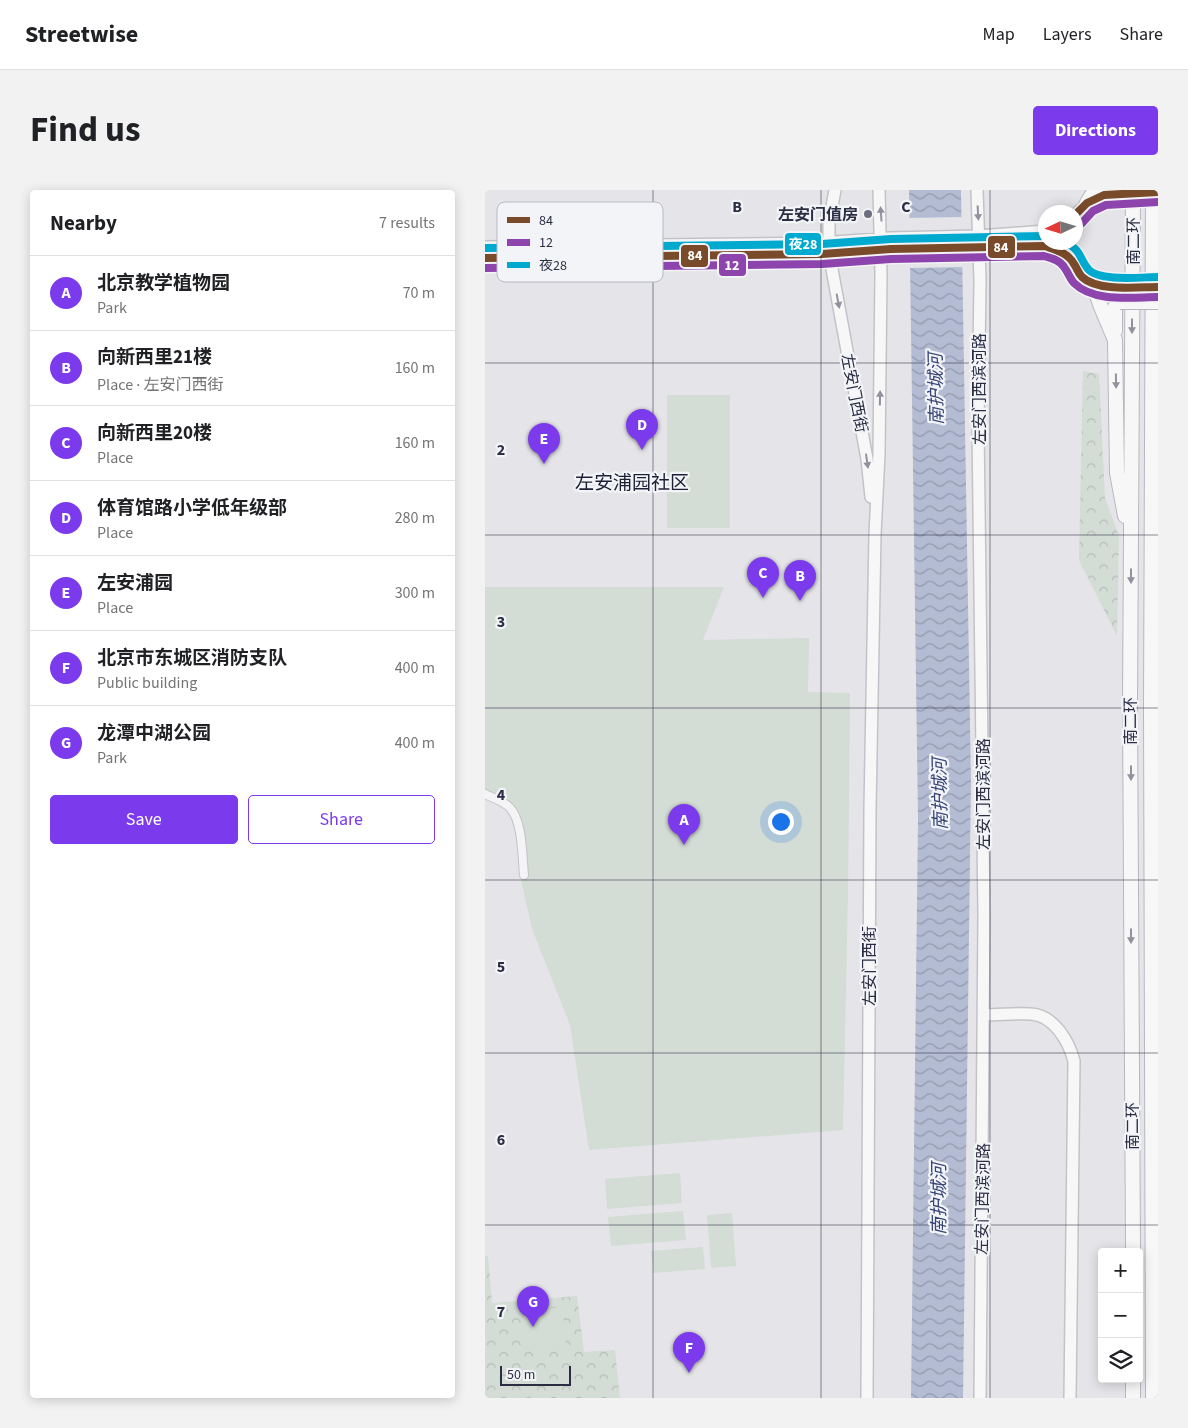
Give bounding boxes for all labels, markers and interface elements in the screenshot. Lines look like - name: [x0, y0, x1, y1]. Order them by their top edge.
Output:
- text: Streetwise: [25, 17, 138, 52]
- text: Map: [983, 22, 1015, 47]
- text: Layers: [1043, 22, 1092, 47]
- text: Share: [1120, 22, 1163, 47]
- text: Find us: [30, 105, 140, 155]
- button: Directions: [1033, 106, 1158, 155]
- text: B: [732, 196, 742, 218]
- text: C: [901, 196, 911, 218]
- legend: [497, 202, 663, 282]
- place label: 左安门值房: [778, 204, 858, 226]
- one-way arrow: [975, 205, 983, 221]
- north arrow: [1038, 205, 1083, 250]
- one-way arrow: [876, 206, 884, 222]
- text: Nearby: [50, 208, 117, 238]
- marker: 左安门值房: [862, 208, 874, 220]
- text: 84: [539, 211, 553, 231]
- text: 7 results: [379, 212, 435, 234]
- street label: 南二环: [1123, 217, 1145, 265]
- line badge: 夜28: [784, 232, 822, 256]
- text: 12: [539, 233, 553, 253]
- text: 夜28: [789, 235, 817, 255]
- line badge: 84: [987, 235, 1016, 259]
- text: 84: [994, 238, 1009, 258]
- line badge: 84: [680, 244, 709, 268]
- text: 84: [688, 246, 703, 266]
- line badge: 12: [718, 253, 747, 277]
- text: 夜28: [539, 256, 567, 276]
- text: 12: [725, 256, 739, 276]
- text: 北京教学植物园: [97, 270, 230, 297]
- text: A: [61, 282, 71, 304]
- text: 70 m: [403, 282, 435, 304]
- one-way arrow: [834, 293, 842, 308]
- text: Park: [97, 297, 127, 319]
- one-way arrow: [1128, 318, 1136, 334]
- street label: 左安门西滨河路: [969, 333, 991, 445]
- text: 向新西里21楼: [97, 344, 212, 371]
- water label: 南护城河: [923, 350, 950, 425]
- street label: 左安门西街: [836, 352, 872, 435]
- text: B: [61, 357, 71, 379]
- text: 160 m: [395, 357, 435, 379]
- text: Place · 左安门西街: [97, 374, 223, 396]
- one-way arrow: [1112, 374, 1120, 390]
- one-way arrow: [876, 390, 884, 406]
- pin: D: [626, 409, 658, 450]
- text: 向新西里20楼: [97, 420, 212, 447]
- pin: E: [528, 423, 560, 464]
- text: C: [61, 432, 71, 454]
- text: 160 m: [395, 432, 435, 454]
- text: 2: [497, 439, 505, 461]
- text: Place: [97, 447, 133, 469]
- one-way arrow: [863, 453, 871, 469]
- district label: 左安浦园社区: [575, 470, 689, 497]
- text: 体育馆路小学低年级部: [97, 495, 287, 522]
- text: D: [61, 507, 71, 529]
- text: 280 m: [395, 507, 435, 529]
- text: Place: [97, 522, 133, 544]
- pin: C: [747, 557, 779, 598]
- pin: B: [784, 560, 816, 601]
- one-way arrow: [1127, 568, 1135, 584]
- text: 左安浦园: [97, 570, 173, 597]
- text: E: [62, 582, 70, 604]
- text: 300 m: [395, 582, 435, 604]
- text: Place: [97, 597, 133, 619]
- text: 3: [497, 611, 505, 633]
- text: 北京市东城区消防支队: [97, 645, 287, 672]
- text: F: [62, 657, 70, 679]
- text: 400 m: [395, 657, 435, 679]
- text: Public building: [97, 672, 197, 694]
- street label: 南二环: [1120, 697, 1142, 745]
- text: 龙潭中湖公园: [97, 720, 211, 747]
- text: G: [61, 732, 71, 754]
- text: 400 m: [395, 732, 435, 754]
- street label: 左安门西滨河路: [973, 738, 995, 850]
- text: Park: [97, 747, 127, 769]
- water label: 南护城河: [927, 755, 954, 830]
- one-way arrow: [1127, 766, 1135, 782]
- text: 4: [497, 784, 506, 806]
- button: Save: [50, 795, 238, 844]
- button: Share: [248, 795, 435, 844]
- pin: A: [668, 804, 700, 845]
- your location: [768, 809, 794, 835]
- street label: 左安门西街: [859, 926, 881, 1006]
- one-way arrow: [1127, 928, 1135, 944]
- text: 5: [497, 956, 505, 978]
- street label: 南二环: [1122, 1102, 1144, 1150]
- text: 6: [497, 1129, 505, 1151]
- street label: 左安门西滨河路: [971, 1143, 995, 1255]
- water label: 南护城河: [927, 1160, 952, 1235]
- map controls: [1098, 1248, 1143, 1383]
- button: +: [1098, 1248, 1143, 1293]
- pin: G: [517, 1286, 549, 1327]
- button: −: [1098, 1293, 1143, 1338]
- text: 7: [497, 1301, 505, 1323]
- pin: F: [673, 1332, 705, 1373]
- button: layers: [1098, 1338, 1143, 1383]
- scale bar: [500, 1363, 571, 1386]
- text: 50 m: [507, 1365, 535, 1385]

